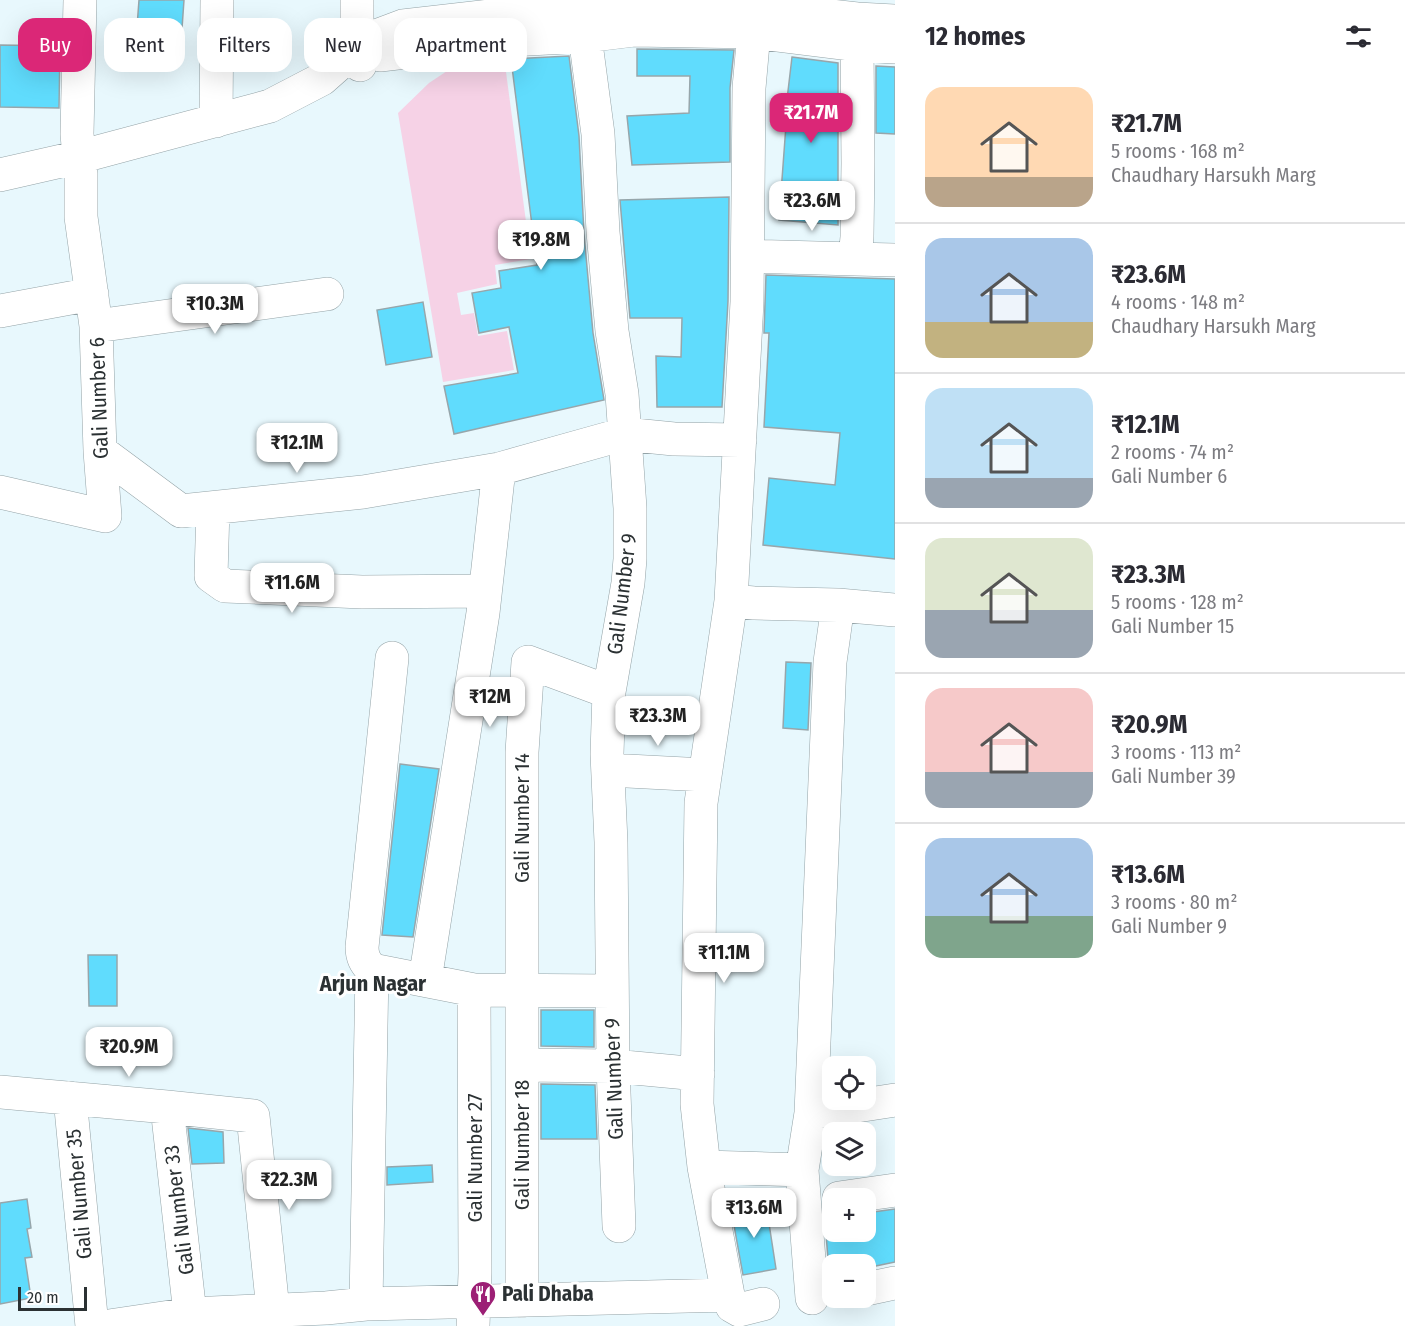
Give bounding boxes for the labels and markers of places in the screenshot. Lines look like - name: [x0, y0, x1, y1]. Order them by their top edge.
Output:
- pin: ₹21.7M: [762, 93, 860, 144]
- pin: ₹23.6M: [763, 181, 861, 232]
- pin: ₹19.8M: [492, 220, 590, 271]
- pin: ₹10.3M: [166, 284, 264, 335]
- pin: ₹12.1M: [248, 423, 346, 474]
- pin: ₹11.6M: [243, 563, 341, 614]
- pin: ₹12M: [454, 677, 526, 728]
- pin: ₹23.3M: [609, 696, 707, 747]
- pin: ₹11.1M: [675, 933, 773, 984]
- pin: ₹20.9M: [80, 1027, 178, 1078]
- pin: ₹22.3M: [240, 1160, 338, 1211]
- pin: ₹13.6M: [705, 1188, 803, 1239]
- restaurant icon: Pali Dhaba: [468, 1279, 498, 1317]
- place label: Pali Dhaba: [502, 1281, 594, 1307]

